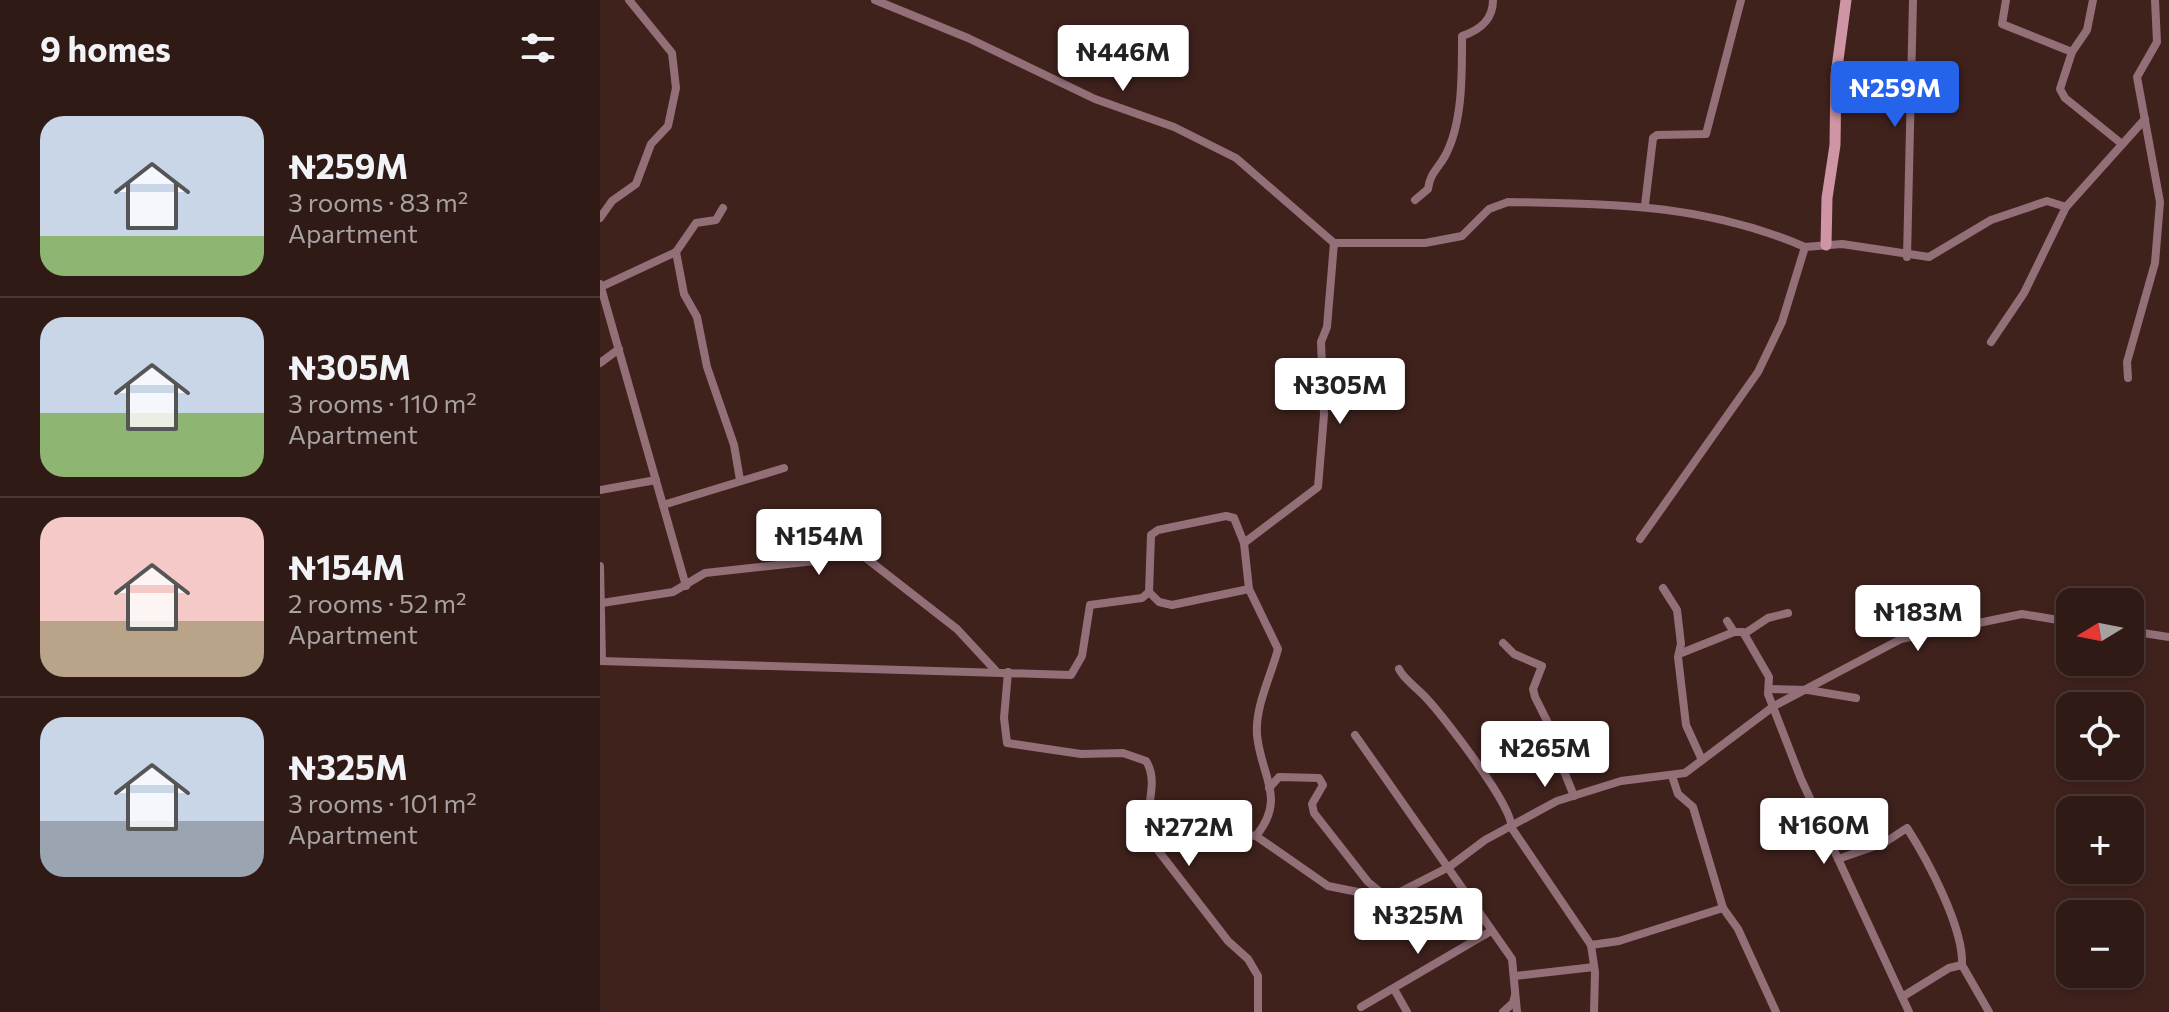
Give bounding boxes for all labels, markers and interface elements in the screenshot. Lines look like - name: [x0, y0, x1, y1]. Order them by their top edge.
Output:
- pin: ₦446M: [1067, 25, 1179, 93]
- icon: filters: [516, 26, 560, 70]
- text: 9 homes: [40, 27, 171, 69]
- text: ₦446M: [1076, 35, 1170, 66]
- pin: ₦259M: [1839, 61, 1951, 129]
- text: ₦259M: [1849, 71, 1941, 102]
- text: ₦259M: [288, 144, 408, 186]
- icon: home: [104, 148, 200, 244]
- text: 3 rooms · 83 m²: [288, 186, 468, 217]
- text: Apartment: [288, 217, 418, 248]
- text: ₦305M: [288, 345, 411, 387]
- icon: home: [104, 349, 200, 445]
- pin: ₦305M: [1284, 358, 1396, 426]
- text: ₦305M: [1293, 368, 1387, 399]
- text: 3 rooms · 110 m²: [288, 387, 477, 418]
- text: Apartment: [288, 418, 418, 449]
- pin: ₦154M: [763, 509, 875, 577]
- text: ₦154M: [774, 519, 864, 550]
- text: ₦154M: [288, 545, 405, 587]
- icon: home: [104, 549, 200, 645]
- pin: ₦183M: [1862, 585, 1974, 653]
- text: 2 rooms · 52 m²: [288, 587, 466, 618]
- north arrow: [2056, 588, 2144, 676]
- map controls: [2056, 588, 2144, 988]
- text: ₦183M: [1873, 595, 1963, 626]
- text: Apartment: [288, 618, 418, 649]
- button: locate: [2056, 692, 2144, 780]
- pin: ₦265M: [1489, 721, 1601, 789]
- text: ₦265M: [1499, 731, 1591, 762]
- text: ₦325M: [288, 745, 408, 787]
- icon: home: [104, 749, 200, 845]
- text: 3 rooms · 101 m²: [288, 787, 477, 818]
- button: +: [2056, 796, 2144, 884]
- pin: ₦160M: [1768, 798, 1880, 866]
- pin: ₦272M: [1133, 800, 1245, 868]
- text: ₦160M: [1778, 808, 1870, 839]
- text: ₦272M: [1144, 810, 1234, 841]
- text: Apartment: [288, 818, 418, 849]
- pin: ₦325M: [1362, 888, 1474, 956]
- text: ₦325M: [1372, 898, 1464, 929]
- button: −: [2056, 900, 2144, 988]

